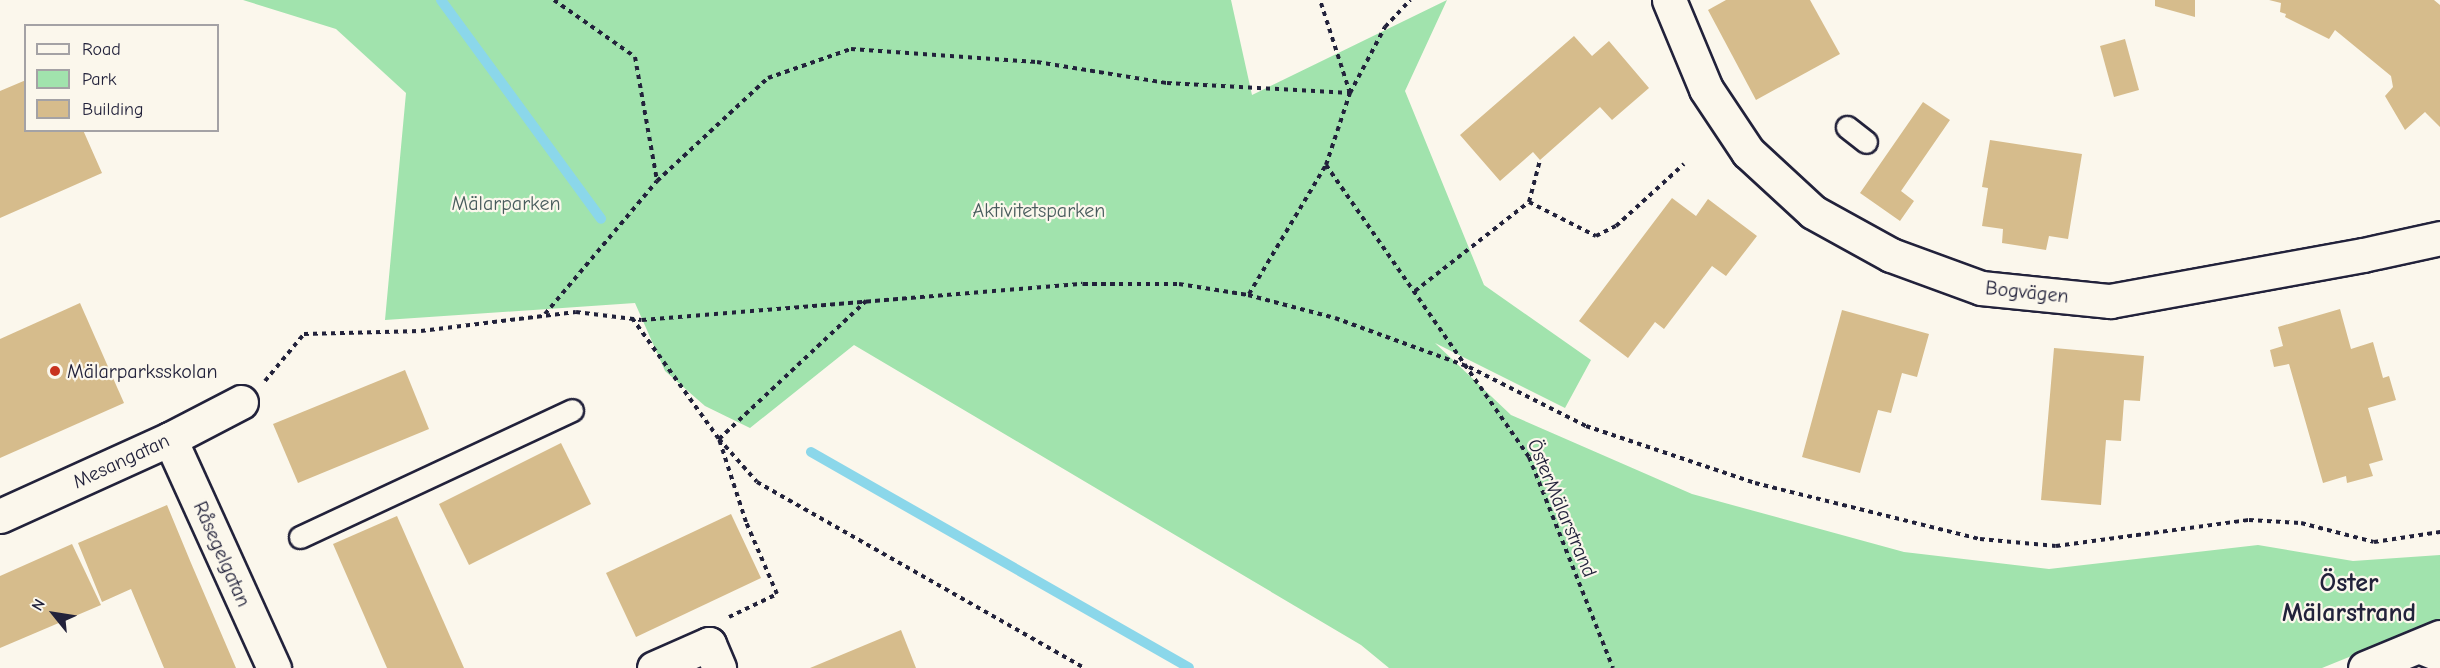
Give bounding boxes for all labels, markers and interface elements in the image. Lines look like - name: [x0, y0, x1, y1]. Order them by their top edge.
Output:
- legend: [24, 24, 219, 132]
- text: Road: [82, 39, 121, 60]
- text: Park: [82, 69, 116, 90]
- text: Building: [82, 99, 144, 120]
- park label: Mälarparken: [452, 191, 560, 215]
- park label: Aktivitetsparken: [973, 198, 1105, 222]
- street label: Bogvägen: [1984, 276, 2070, 308]
- place label: Mälarparksskolan: [67, 359, 218, 383]
- marker: Mälarparksskolan: [48, 364, 62, 378]
- street label: Mesangatan: [69, 428, 173, 494]
- street label: ÖsterMälarstrand: [1522, 435, 1602, 581]
- street label: Råsegelgatan: [188, 498, 256, 610]
- district label: Öster Mälarstrand: [2282, 568, 2416, 630]
- north arrow: [24, 584, 84, 644]
- text: N: [28, 596, 49, 614]

